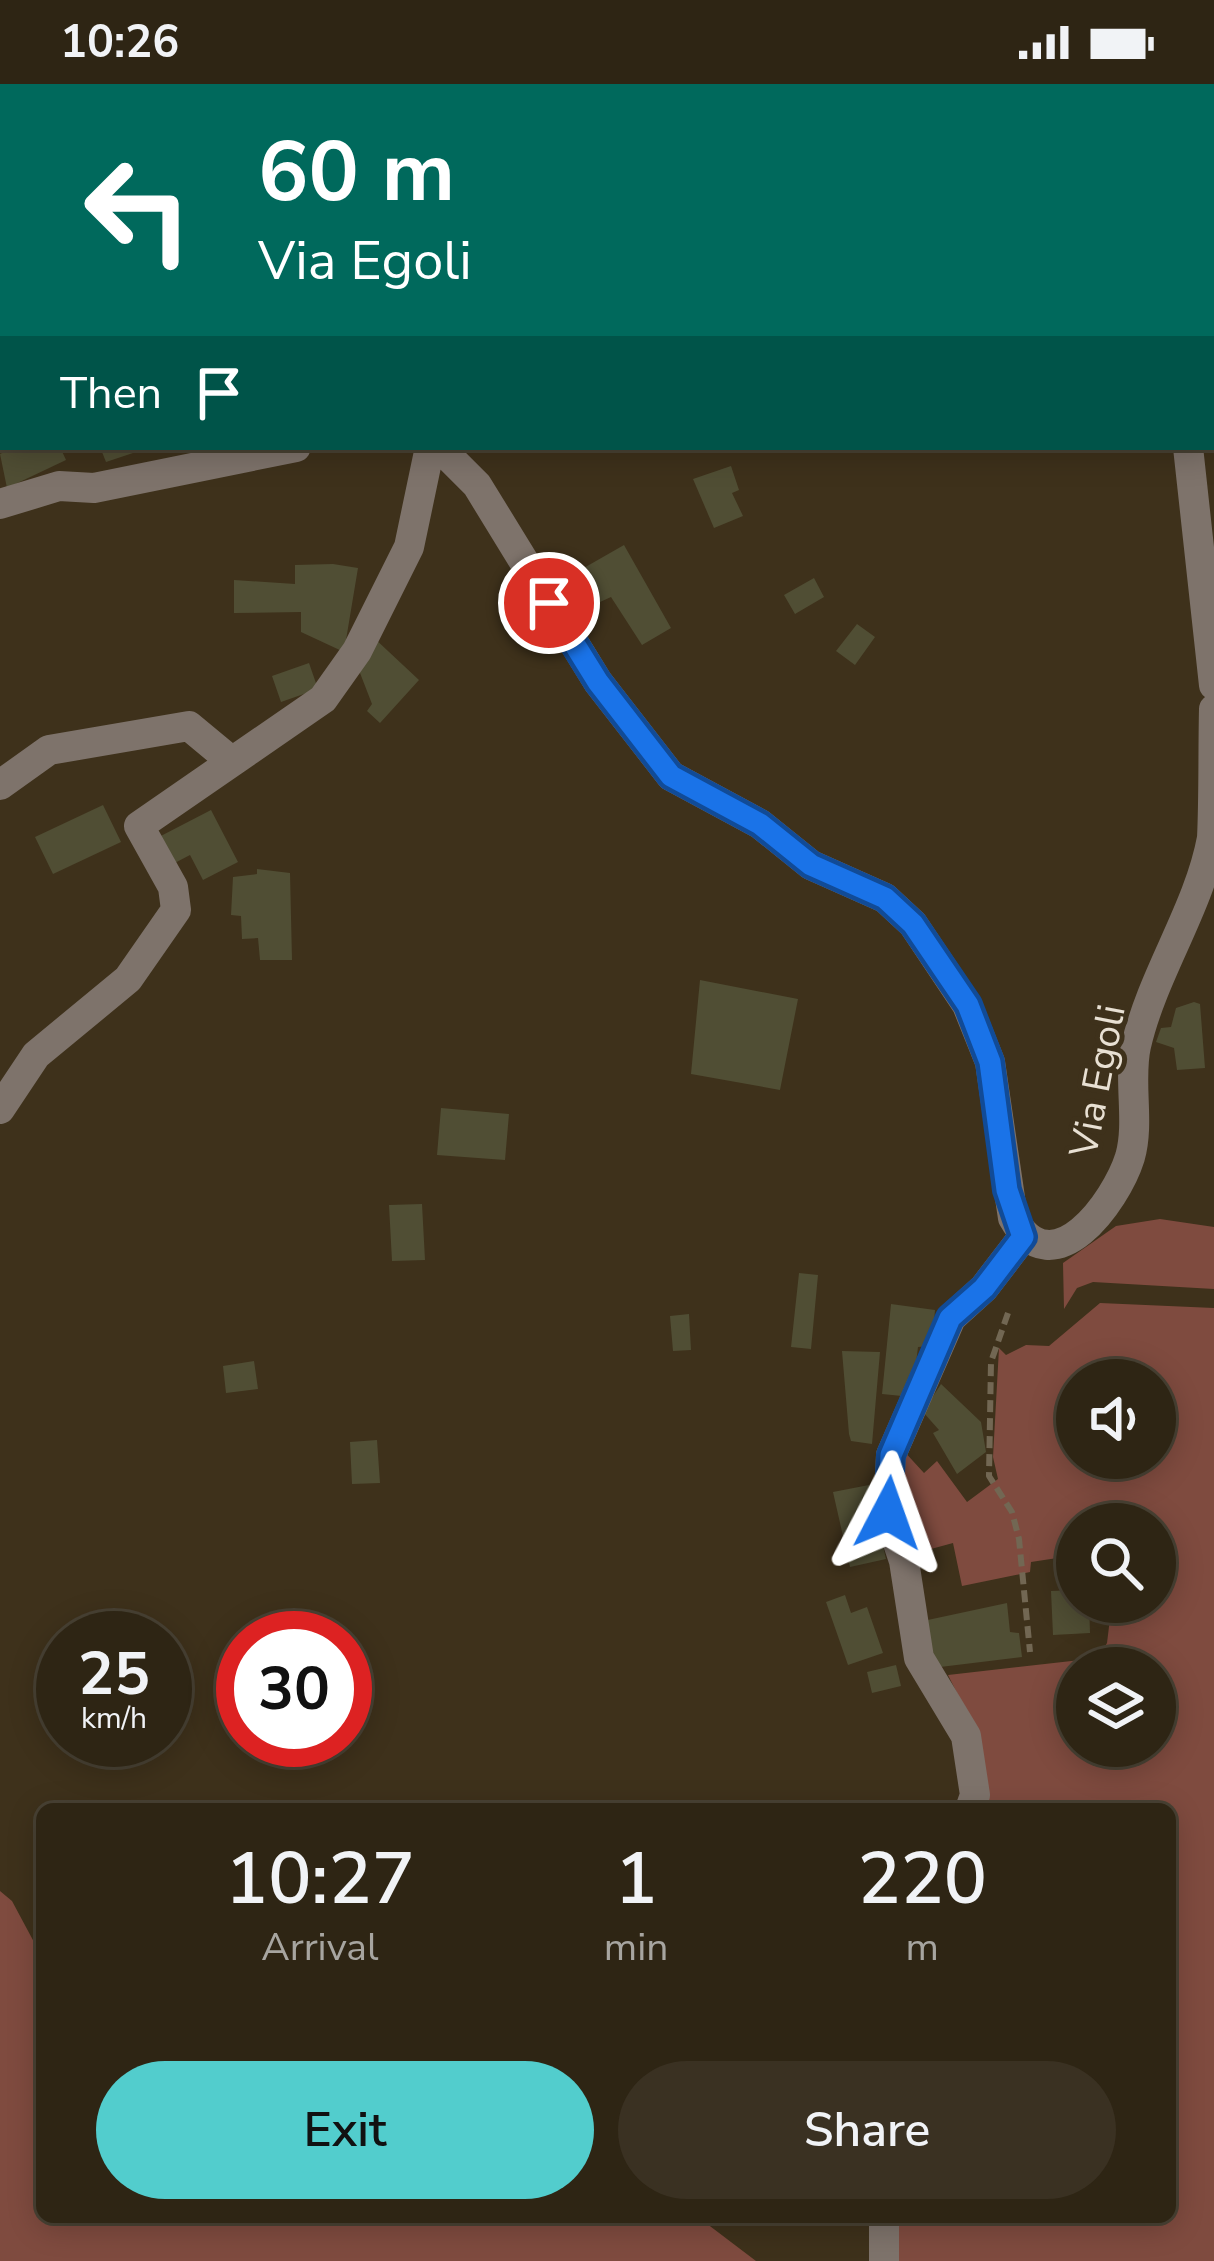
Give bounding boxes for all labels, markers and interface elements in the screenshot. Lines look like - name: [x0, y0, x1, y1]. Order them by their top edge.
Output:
- text: 10:26: [60, 12, 179, 73]
- text: 60 m: [258, 115, 455, 230]
- icon: left: [60, 132, 216, 288]
- text: Via Egoli: [258, 224, 472, 298]
- icon: arrive: [186, 360, 252, 426]
- text: Then: [60, 363, 162, 424]
- pin: [498, 552, 600, 654]
- icon: arrive: [516, 570, 582, 636]
- street label: Via Egoli: [1057, 1000, 1139, 1163]
- map controls: [1056, 1359, 1176, 1767]
- button: sound: [1056, 1359, 1176, 1479]
- position arrow: [825, 1450, 951, 1576]
- button: search: [1056, 1503, 1176, 1623]
- speed limit sign: 30: [216, 1611, 372, 1767]
- text: 25: [78, 1633, 150, 1715]
- button: layers: [1056, 1647, 1176, 1767]
- text: km/h: [81, 1698, 147, 1739]
- text: 10:27: [225, 1830, 415, 1928]
- text: 1: [615, 1830, 658, 1928]
- text: 220: [857, 1830, 987, 1928]
- text: Arrival: [261, 1921, 379, 1974]
- text: min: [604, 1921, 668, 1974]
- text: m: [905, 1921, 939, 1974]
- button: Exit: [96, 2061, 594, 2199]
- button: Share: [618, 2061, 1116, 2199]

